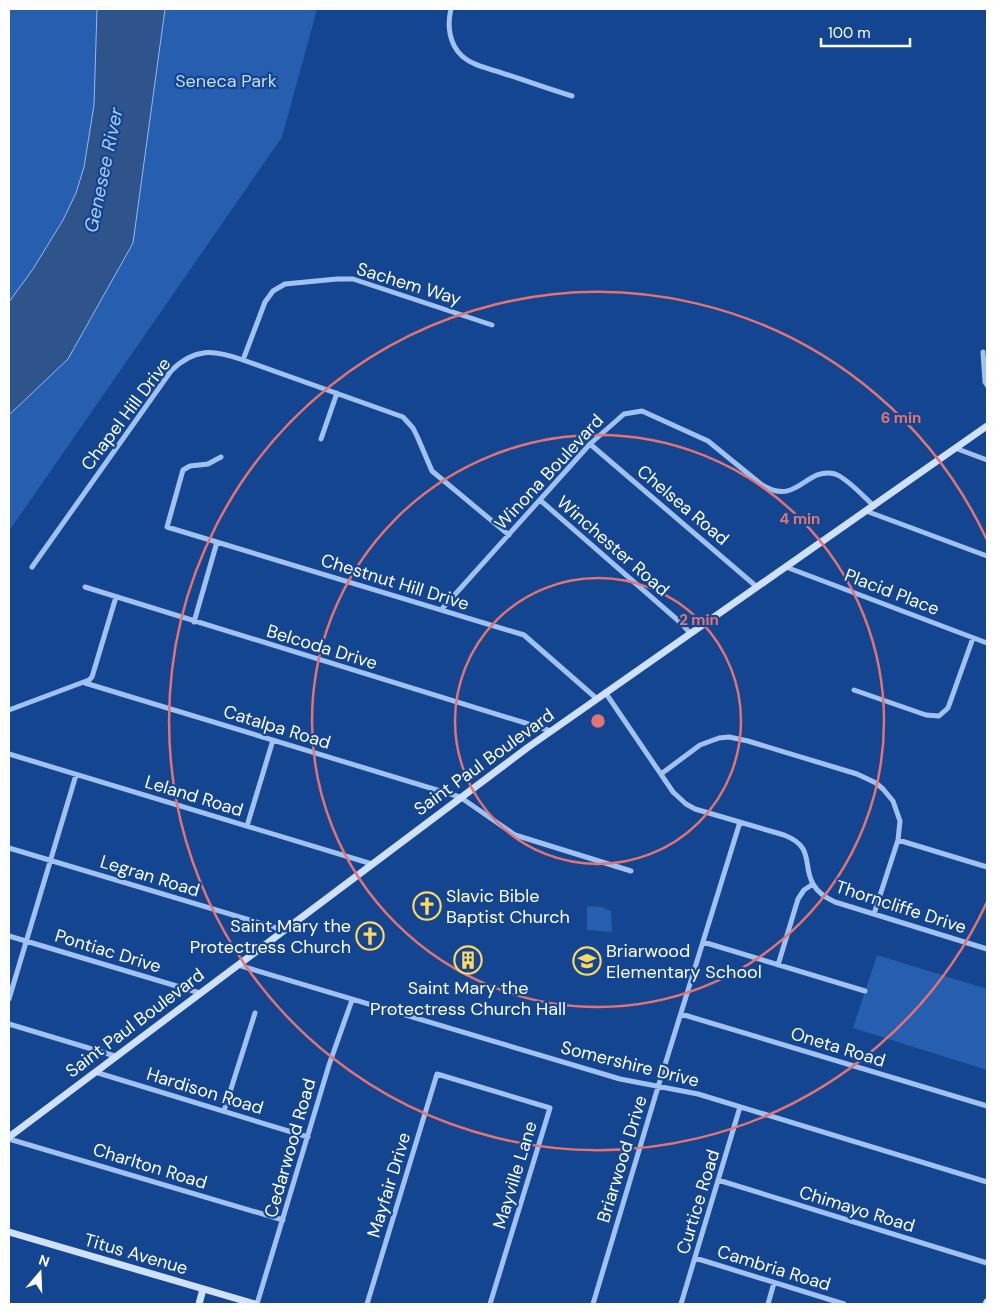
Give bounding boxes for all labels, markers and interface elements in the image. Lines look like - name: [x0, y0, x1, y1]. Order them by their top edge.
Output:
- scale bar: [821, 15, 910, 47]
- text: 100 m: [828, 23, 871, 43]
- park label: Seneca Park: [175, 69, 277, 93]
- water label: Genesee River: [78, 104, 129, 235]
- street label: Sachem Way: [354, 257, 464, 311]
- street label: Chapel Hill Drive: [76, 353, 176, 475]
- text: 6 min: [881, 408, 921, 428]
- street label: Winona Boulevard: [489, 409, 609, 535]
- street label: Chelsea Road: [632, 459, 734, 551]
- street label: Winchester Road: [552, 490, 674, 602]
- text: 4 min: [780, 509, 820, 529]
- street label: Chestnut Hill Drive: [318, 548, 472, 616]
- street label: Placid Place: [841, 563, 943, 621]
- text: 2 min: [679, 610, 719, 630]
- street label: Belcoda Drive: [264, 619, 380, 675]
- street label: Catalpa Road: [220, 699, 334, 755]
- street label: Saint Paul Boulevard: [409, 703, 559, 821]
- centre of rings: [589, 712, 607, 730]
- street label: Leland Road: [142, 770, 246, 822]
- street label: Legran Road: [97, 849, 203, 903]
- street label: Thorncliffe Drive: [832, 875, 970, 939]
- place label: Slavic Bible Baptist Church: [446, 884, 570, 929]
- church icon: Slavic Bible Baptist Church: [412, 891, 442, 921]
- place label: Saint Mary the Protectress Church: [190, 914, 351, 959]
- church icon: Saint Mary the Protectress Church: [355, 921, 385, 951]
- street label: Pontiac Drive: [52, 923, 164, 979]
- place label: Briarwood Elementary School: [606, 939, 762, 984]
- building icon: Saint Mary the Protectress Church Hall: [453, 945, 483, 975]
- school or university icon: Briarwood Elementary School: [572, 946, 602, 976]
- street label: Saint Paul Boulevard: [61, 963, 209, 1083]
- place label: Saint Mary the Protectress Church Hall: [370, 976, 566, 1021]
- street label: Oneta Road: [788, 1021, 888, 1073]
- street label: Somershire Drive: [558, 1035, 702, 1093]
- street label: Hardison Road: [144, 1062, 266, 1120]
- street label: Cedarwood Road: [259, 1076, 321, 1220]
- street label: Briarwood Drive: [591, 1093, 653, 1225]
- street label: Mayville Lane: [487, 1118, 543, 1232]
- street label: Mayfair Drive: [362, 1130, 416, 1240]
- street label: Charlton Road: [90, 1137, 210, 1195]
- street label: Curtice Road: [671, 1147, 725, 1257]
- street label: Chimayo Road: [796, 1180, 918, 1238]
- street label: Titus Avenue: [81, 1228, 191, 1280]
- street label: Cambria Road: [714, 1239, 834, 1297]
- north arrow: [15, 1248, 65, 1298]
- text: N: [36, 1251, 52, 1271]

